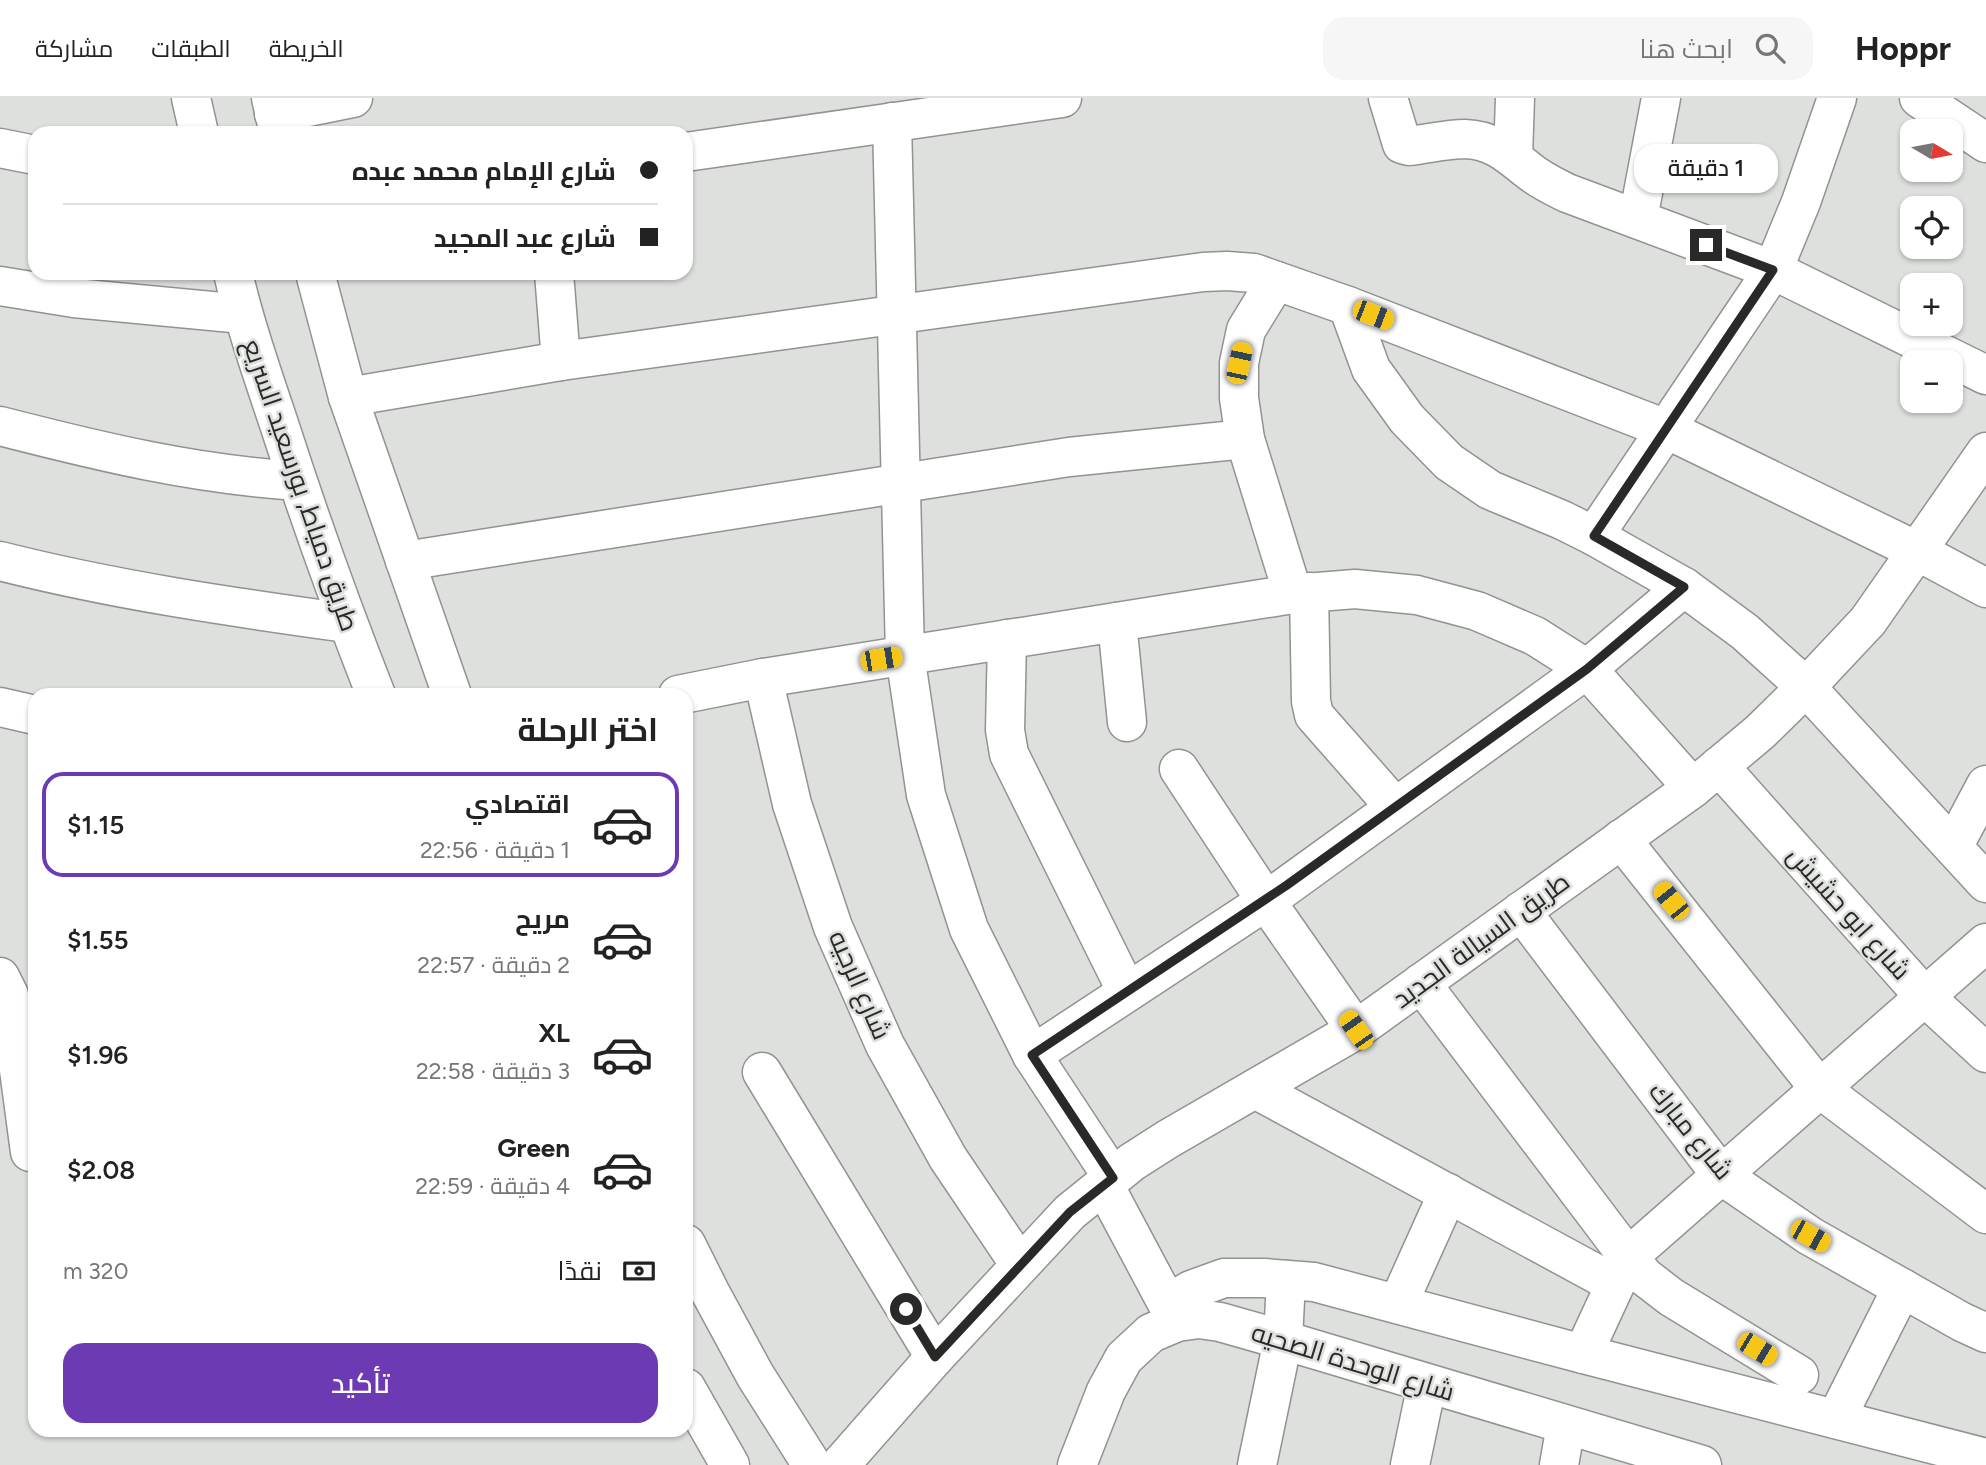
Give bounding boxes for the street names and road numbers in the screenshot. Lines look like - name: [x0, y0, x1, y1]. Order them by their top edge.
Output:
- street label: طريق دمياط, بورسعيد السريع: [235, 335, 366, 636]
- street label: شارع ابو حشيش: [1780, 839, 1917, 987]
- street label: طريق السيالة الجديد: [1386, 865, 1576, 1015]
- street label: شارع الرجيه: [821, 926, 898, 1045]
- street label: شارع مبارك: [1641, 1076, 1740, 1187]
- street label: شارع الوحدة الصحيه: [1247, 1316, 1458, 1409]

